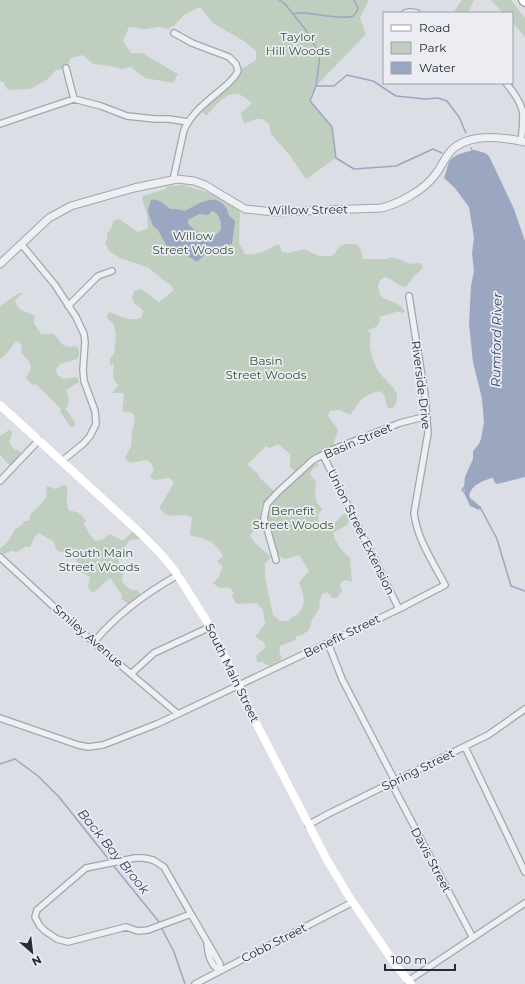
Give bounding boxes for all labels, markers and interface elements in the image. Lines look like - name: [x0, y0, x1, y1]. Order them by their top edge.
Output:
- legend: [383, 12, 513, 84]
- text: Road: [419, 20, 450, 35]
- park label: Taylor Hill Woods: [266, 29, 330, 58]
- text: Park: [419, 40, 447, 55]
- text: Water: [419, 60, 456, 75]
- street label: Willow Street: [268, 201, 348, 218]
- park label: Willow Street Woods: [152, 228, 234, 257]
- water label: Rumford River: [487, 292, 505, 387]
- street label: Riverside Drive: [409, 340, 434, 430]
- park label: Basin Street Woods: [225, 353, 307, 382]
- street label: Basin Street: [321, 419, 394, 462]
- street label: Union Street Extension: [324, 466, 398, 597]
- park label: Benefit Street Woods: [252, 503, 334, 532]
- park label: South Main Street Woods: [58, 545, 140, 574]
- street label: Smiley Avenue: [50, 601, 127, 670]
- street label: Benefit Street: [301, 611, 383, 661]
- street label: South Main Street: [202, 621, 263, 725]
- street label: Spring Street: [379, 745, 457, 794]
- water label: Back Bay Brook: [75, 805, 154, 898]
- street label: Davis Street: [408, 825, 455, 895]
- street label: Cobb Street: [239, 920, 309, 965]
- north arrow: [12, 932, 52, 972]
- scale bar: [385, 946, 455, 972]
- text: 100 m: [391, 952, 427, 967]
- text: N: [29, 953, 44, 969]

